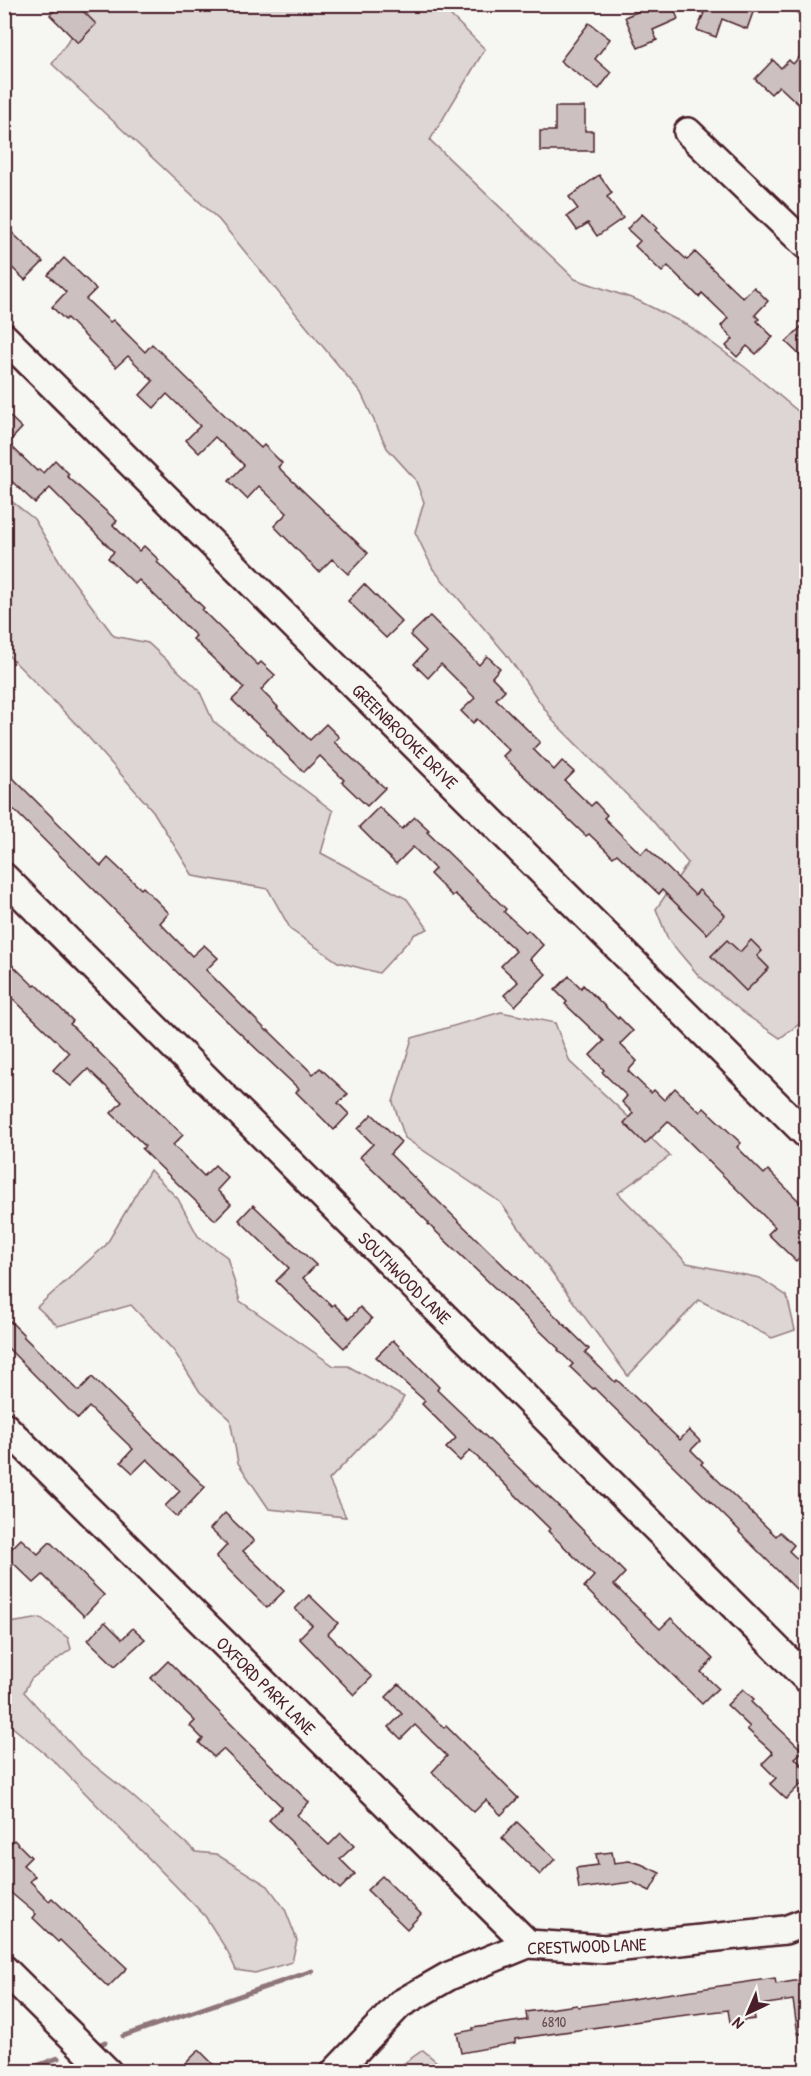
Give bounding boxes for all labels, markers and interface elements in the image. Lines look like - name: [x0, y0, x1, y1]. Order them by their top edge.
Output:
- street label: GREENBROOKE DRIVE: [347, 678, 464, 794]
- street label: SOUTHWOOD LANE: [353, 1226, 457, 1330]
- street label: OXFORD PARK LANE: [211, 1631, 322, 1740]
- street label: CRESTWOOD LANE: [527, 1931, 647, 1961]
- north arrow: [718, 1983, 778, 2043]
- house number: 6810: [542, 2011, 567, 2032]
- text: N: [727, 2013, 748, 2035]

